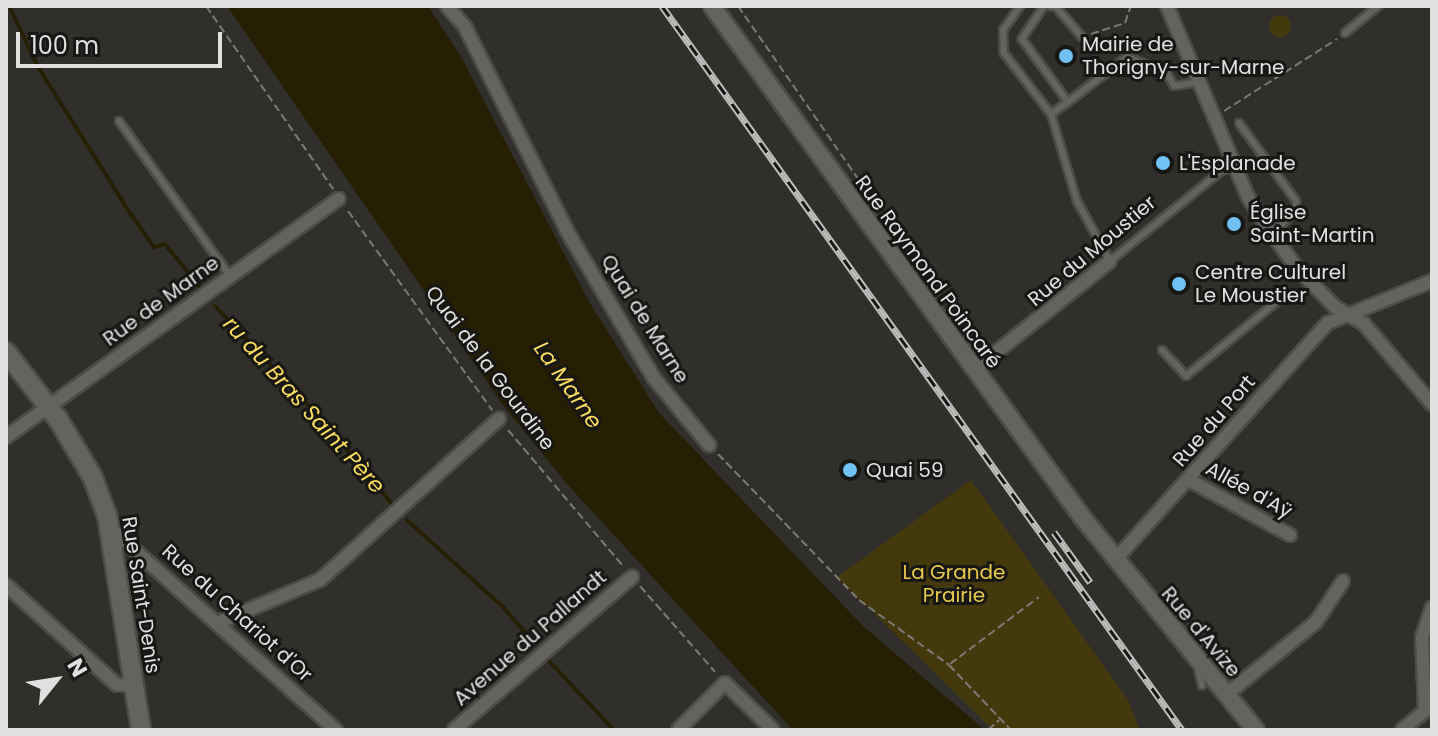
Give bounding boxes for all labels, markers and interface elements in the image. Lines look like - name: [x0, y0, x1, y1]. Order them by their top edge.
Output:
- scale bar: [20, 16, 226, 66]
- text: 100 m: [30, 29, 99, 62]
- place label: Mairie de Thorigny-sur-Marne: [1082, 32, 1285, 79]
- marker: Mairie de Thorigny-sur-Marne: [1057, 47, 1075, 65]
- place label: L'Esplanade: [1179, 151, 1296, 175]
- marker: L'Esplanade: [1154, 154, 1172, 172]
- street label: Rue Raymond Poincaré: [850, 171, 1006, 373]
- street label: Rue du Moustier: [1023, 190, 1161, 312]
- place label: Église Saint-Martin: [1250, 200, 1374, 247]
- marker: Église Saint-Martin: [1225, 215, 1243, 233]
- street label: Quai de Marne: [596, 250, 694, 388]
- street label: Rue de Marne: [98, 251, 224, 351]
- place label: Centre Culturel Le Moustier: [1195, 260, 1346, 307]
- marker: Centre Culturel Le Moustier: [1170, 275, 1188, 293]
- street label: Quai de la Gourdine: [420, 281, 560, 455]
- water label: ru du Bras Saint Père: [218, 311, 390, 499]
- water label: La Marne: [528, 336, 608, 434]
- street label: Rue du Port: [1168, 370, 1260, 472]
- street label: Allée d'Aÿ: [1202, 457, 1296, 523]
- place label: Quai 59: [866, 458, 943, 482]
- marker: Quai 59: [841, 461, 859, 479]
- street label: Rue Saint-Denis: [117, 515, 165, 675]
- street label: Rue du Chariot d'Or: [157, 539, 317, 687]
- park label: La Grande Prairie: [903, 561, 1005, 608]
- street label: Avenue du Pallandt: [449, 565, 611, 711]
- street label: Rue d'Avize: [1156, 582, 1246, 682]
- north arrow: [16, 640, 96, 720]
- text: N: [60, 653, 95, 683]

